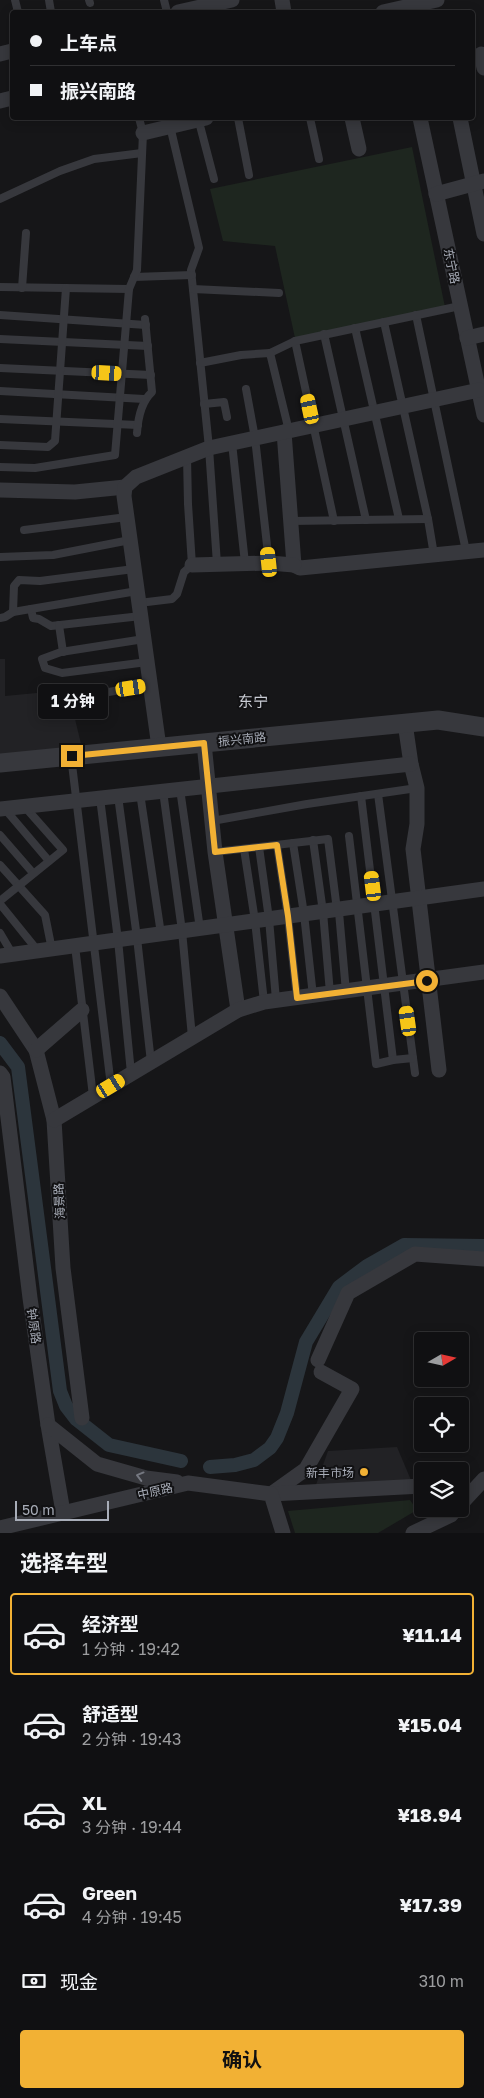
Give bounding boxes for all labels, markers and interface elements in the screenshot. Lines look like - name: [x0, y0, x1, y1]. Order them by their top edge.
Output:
- text: 上车点: [60, 31, 117, 54]
- text: 振兴南路: [60, 79, 136, 102]
- street label: 东宁路: [441, 247, 463, 285]
- car: [91, 365, 122, 381]
- car: [299, 393, 320, 425]
- car: [259, 546, 278, 578]
- car: [115, 678, 146, 698]
- callout: 1 分钟: [37, 684, 107, 718]
- text: 1 分钟: [51, 691, 95, 711]
- district label: 东宁: [238, 692, 268, 710]
- street label: 振兴南路: [217, 729, 267, 749]
- route end: [61, 745, 83, 767]
- car: [363, 870, 382, 902]
- route start: [416, 970, 438, 992]
- car: [398, 1005, 417, 1037]
- car: [94, 1072, 127, 1100]
- street label: 海景路: [51, 1183, 67, 1219]
- street label: 钟原路: [24, 1307, 44, 1345]
- north arrow: [414, 1332, 469, 1388]
- map controls: [414, 1332, 469, 1517]
- button: locate: [414, 1397, 469, 1452]
- button: layers: [414, 1462, 469, 1517]
- place label: 新丰市场: [306, 1465, 354, 1480]
- marker: 新丰市场: [358, 1466, 370, 1478]
- one-way arrow: [136, 1471, 145, 1482]
- street label: 中原路: [136, 1480, 174, 1502]
- scale bar: [15, 1498, 109, 1521]
- text: 50 m: [22, 1501, 55, 1518]
- text: 选择车型: [20, 1549, 108, 1576]
- icon: car: [22, 1612, 67, 1657]
- text: 经济型: [82, 1612, 139, 1635]
- text: ¥11.14: [402, 1623, 462, 1646]
- text: 1 分钟 · 19:42: [82, 1639, 180, 1659]
- icon: car: [22, 1702, 67, 1747]
- text: 舒适型: [82, 1702, 139, 1725]
- text: ¥15.04: [398, 1713, 462, 1736]
- text: 2 分钟 · 19:43: [82, 1729, 181, 1749]
- text: XL: [82, 1791, 107, 1814]
- icon: car: [22, 1792, 67, 1837]
- text: ¥18.94: [397, 1803, 462, 1826]
- text: 3 分钟 · 19:44: [82, 1817, 182, 1837]
- text: Green: [82, 1881, 137, 1904]
- icon: car: [22, 1882, 67, 1927]
- text: ¥17.39: [400, 1893, 462, 1916]
- text: 4 分钟 · 19:45: [82, 1907, 182, 1927]
- icon: cash: [20, 1967, 48, 1995]
- text: 现金: [60, 1970, 98, 1993]
- text: 310 m: [419, 1971, 464, 1991]
- button: 确认: [20, 2030, 464, 2088]

